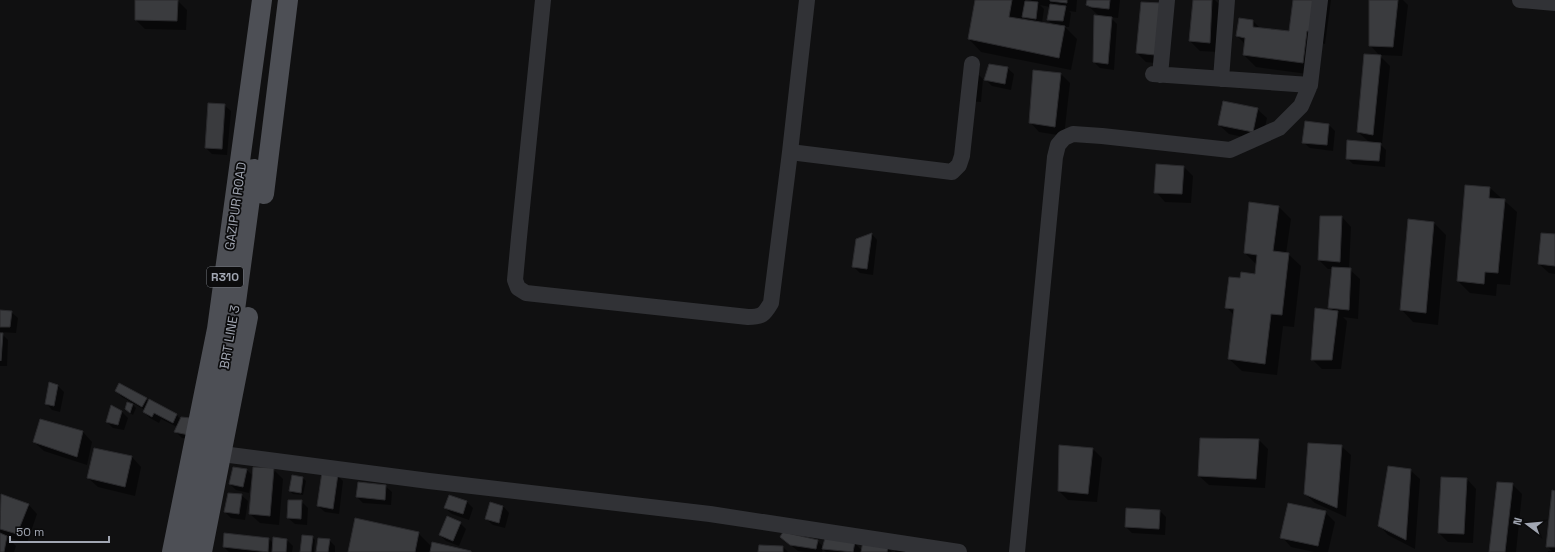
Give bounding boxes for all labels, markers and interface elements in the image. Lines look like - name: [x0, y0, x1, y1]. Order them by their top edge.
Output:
- street label: GAZIPUR ROAD: [221, 161, 250, 251]
- road number: R310: [207, 267, 243, 287]
- street label: BRT LINE 3: [216, 304, 244, 370]
- north arrow: [1507, 504, 1547, 544]
- text: N: [1510, 516, 1525, 527]
- scale bar: [10, 518, 109, 544]
- text: 50 m: [16, 524, 44, 540]

